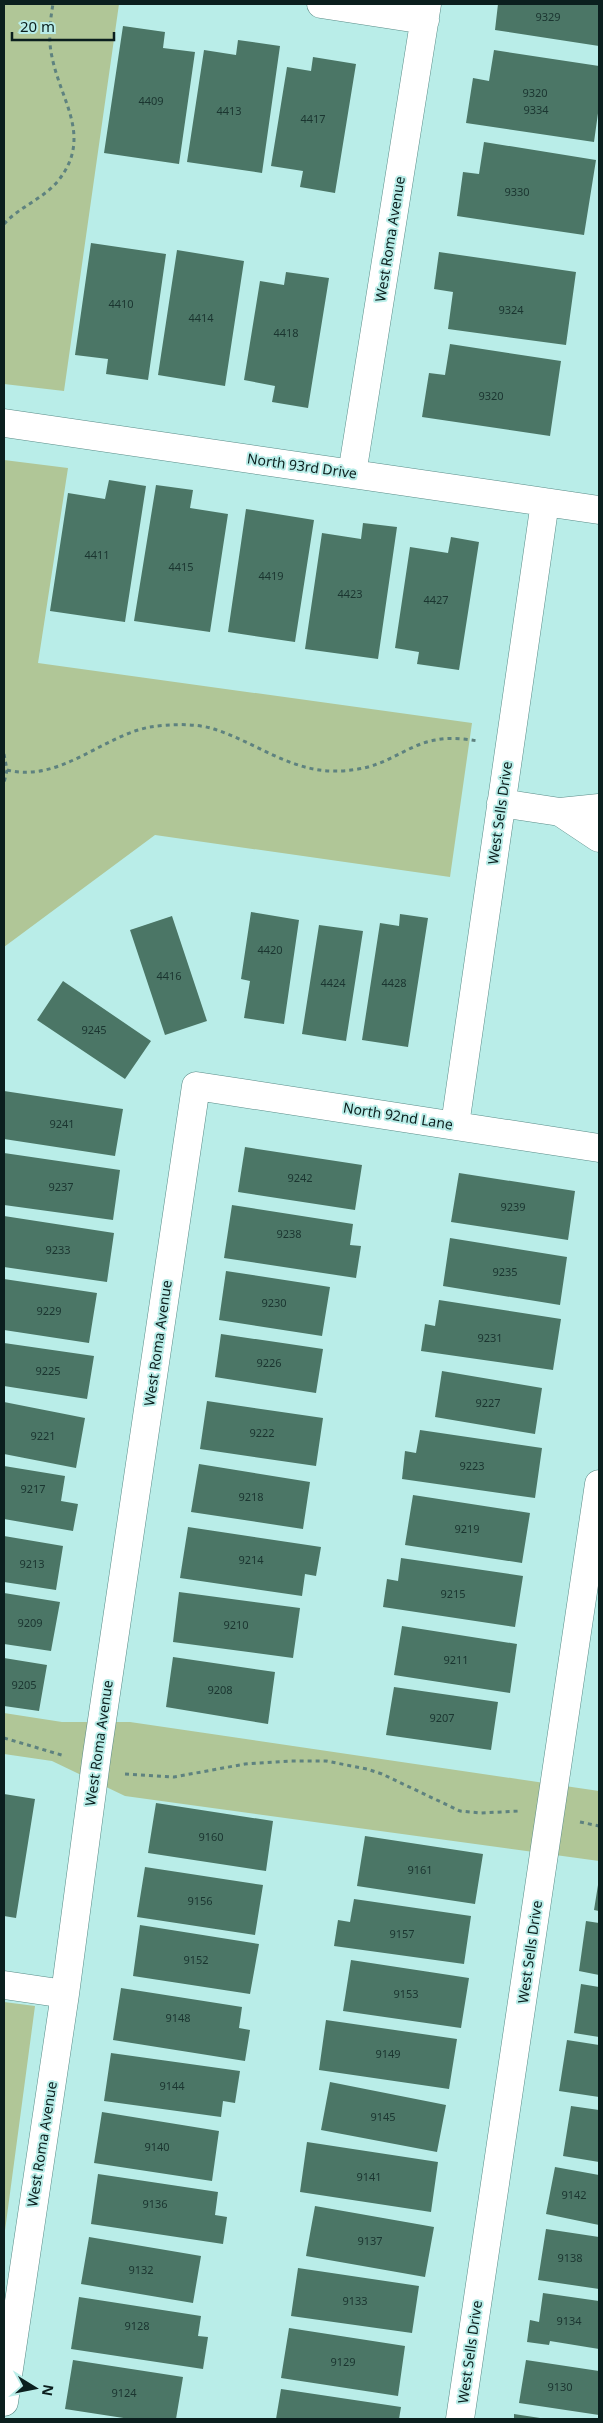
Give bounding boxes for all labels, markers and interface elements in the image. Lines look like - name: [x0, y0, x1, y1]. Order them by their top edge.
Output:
- house number: 9329: [535, 9, 561, 24]
- scale bar: [12, 10, 115, 42]
- text: 20 m: [20, 16, 55, 36]
- house number: 9320: [522, 85, 548, 100]
- house number: 4409: [138, 93, 164, 108]
- house number: 9334: [523, 102, 549, 117]
- house number: 4413: [216, 103, 242, 118]
- house number: 4417: [300, 111, 326, 126]
- street label: West Roma Avenue: [370, 175, 409, 303]
- house number: 9330: [504, 184, 530, 199]
- house number: 4410: [108, 296, 134, 311]
- house number: 9324: [498, 302, 524, 317]
- house number: 4414: [188, 310, 214, 325]
- house number: 4418: [273, 325, 299, 340]
- house number: 9320: [478, 388, 504, 403]
- street label: North 93rd Drive: [246, 448, 358, 483]
- house number: 4411: [84, 547, 110, 562]
- house number: 4415: [168, 559, 194, 574]
- house number: 4419: [258, 568, 284, 583]
- house number: 4423: [337, 586, 363, 601]
- house number: 4427: [423, 592, 449, 607]
- street label: West Sells Drive: [483, 760, 516, 866]
- house number: 4420: [257, 942, 283, 957]
- house number: 4416: [156, 968, 182, 983]
- house number: 4424: [320, 975, 346, 990]
- house number: 4428: [381, 975, 407, 990]
- house number: 9245: [81, 1022, 107, 1037]
- street label: North 92nd Lane: [342, 1097, 454, 1134]
- house number: 9241: [49, 1116, 75, 1131]
- house number: 9242: [287, 1170, 313, 1185]
- house number: 9237: [48, 1179, 74, 1194]
- house number: 9239: [500, 1199, 526, 1214]
- house number: 9238: [276, 1226, 302, 1241]
- house number: 9233: [45, 1242, 71, 1257]
- house number: 9235: [492, 1264, 518, 1279]
- street label: West Roma Avenue: [139, 1279, 176, 1407]
- house number: 9230: [261, 1295, 287, 1310]
- house number: 9229: [36, 1303, 62, 1318]
- house number: 9231: [477, 1330, 503, 1345]
- house number: 9226: [256, 1355, 282, 1370]
- house number: 9225: [35, 1363, 61, 1378]
- house number: 9227: [475, 1395, 501, 1410]
- house number: 9222: [249, 1425, 275, 1440]
- house number: 9221: [30, 1428, 56, 1443]
- house number: 9223: [459, 1458, 485, 1473]
- house number: 9217: [20, 1481, 46, 1496]
- house number: 9218: [238, 1489, 264, 1504]
- house number: 9219: [454, 1521, 480, 1536]
- house number: 9214: [238, 1552, 264, 1567]
- house number: 9213: [19, 1556, 45, 1571]
- house number: 9215: [440, 1586, 466, 1601]
- house number: 9209: [17, 1615, 43, 1630]
- house number: 9210: [223, 1617, 249, 1632]
- house number: 9211: [443, 1652, 469, 1667]
- house number: 9205: [11, 1677, 37, 1692]
- street label: West Roma Avenue: [80, 1679, 117, 1807]
- house number: 9208: [207, 1682, 233, 1697]
- house number: 9207: [429, 1710, 455, 1725]
- house number: 9160: [198, 1829, 224, 1844]
- house number: 9161: [407, 1862, 433, 1877]
- house number: 9156: [187, 1893, 213, 1908]
- street label: West Sells Drive: [513, 1899, 546, 2005]
- house number: 9157: [389, 1926, 415, 1941]
- house number: 9152: [183, 1952, 209, 1967]
- house number: 9153: [393, 1986, 419, 2001]
- house number: 9148: [165, 2010, 191, 2025]
- house number: 9149: [375, 2046, 401, 2061]
- house number: 9144: [159, 2078, 185, 2093]
- street label: West Roma Avenue: [22, 2080, 61, 2208]
- house number: 9145: [370, 2109, 396, 2124]
- house number: 9140: [144, 2139, 170, 2154]
- house number: 9141: [356, 2169, 382, 2184]
- house number: 9142: [561, 2187, 587, 2202]
- house number: 9136: [142, 2196, 168, 2211]
- house number: 9137: [357, 2233, 383, 2248]
- house number: 9138: [557, 2250, 583, 2265]
- house number: 9132: [128, 2262, 154, 2277]
- house number: 9133: [342, 2293, 368, 2308]
- street label: West Sells Drive: [453, 2299, 486, 2405]
- house number: 9134: [556, 2313, 582, 2328]
- house number: 9128: [124, 2318, 150, 2333]
- house number: 9129: [330, 2354, 356, 2369]
- north arrow: [10, 2363, 60, 2413]
- house number: 9130: [547, 2379, 573, 2394]
- text: N: [38, 2383, 59, 2398]
- house number: 9124: [111, 2385, 137, 2400]

